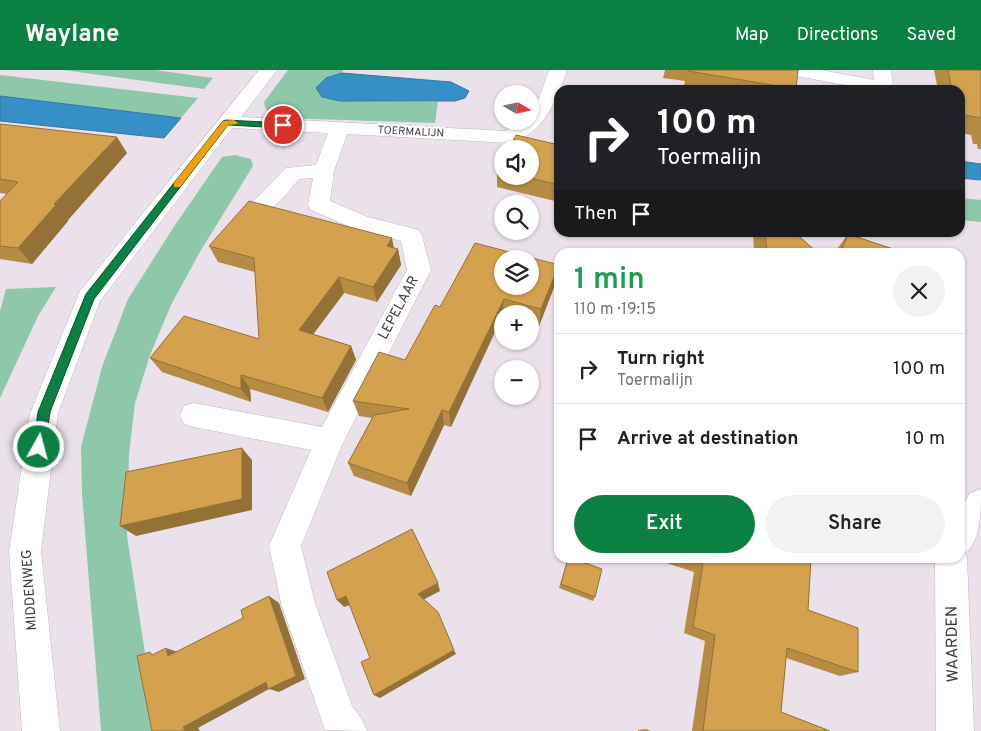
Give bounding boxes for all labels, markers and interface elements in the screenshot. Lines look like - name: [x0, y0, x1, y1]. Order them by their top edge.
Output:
- text: Waylane: [25, 20, 119, 50]
- text: Map: [735, 24, 769, 47]
- text: Directions: [797, 24, 879, 47]
- text: Saved: [907, 24, 956, 47]
- north arrow: [494, 85, 539, 130]
- map controls: [494, 85, 539, 405]
- text: 100 m: [657, 102, 757, 146]
- pin: [262, 104, 304, 146]
- icon: right: [574, 105, 639, 170]
- icon: arrive: [269, 111, 297, 139]
- street label: TOERMALIJN: [377, 123, 445, 141]
- button: sound: [494, 140, 539, 185]
- text: Toermalijn: [657, 145, 761, 172]
- button: search: [494, 195, 539, 240]
- icon: arrive: [627, 200, 655, 228]
- text: Then: [574, 202, 617, 226]
- button: layers: [494, 250, 539, 295]
- text: 1 min: [574, 262, 645, 299]
- button: close: [893, 265, 945, 317]
- street label: LEPELAAR: [375, 273, 423, 343]
- text: 110 m · 19:15: [574, 300, 656, 320]
- button: +: [494, 305, 539, 350]
- text: Turn right: [617, 347, 705, 371]
- icon: right: [574, 355, 602, 383]
- text: 100 m: [893, 357, 945, 381]
- button: −: [494, 360, 539, 405]
- text: Toermalijn: [617, 371, 693, 391]
- position arrow: [12, 420, 64, 472]
- icon: arrive: [574, 425, 602, 453]
- text: Arrive at destination: [617, 427, 798, 451]
- text: 10 m: [905, 427, 945, 451]
- button: Exit: [574, 495, 755, 553]
- button: Share: [765, 495, 945, 553]
- street label: MIDDENWEG: [19, 549, 41, 631]
- street label: WAARDEN: [942, 606, 964, 682]

